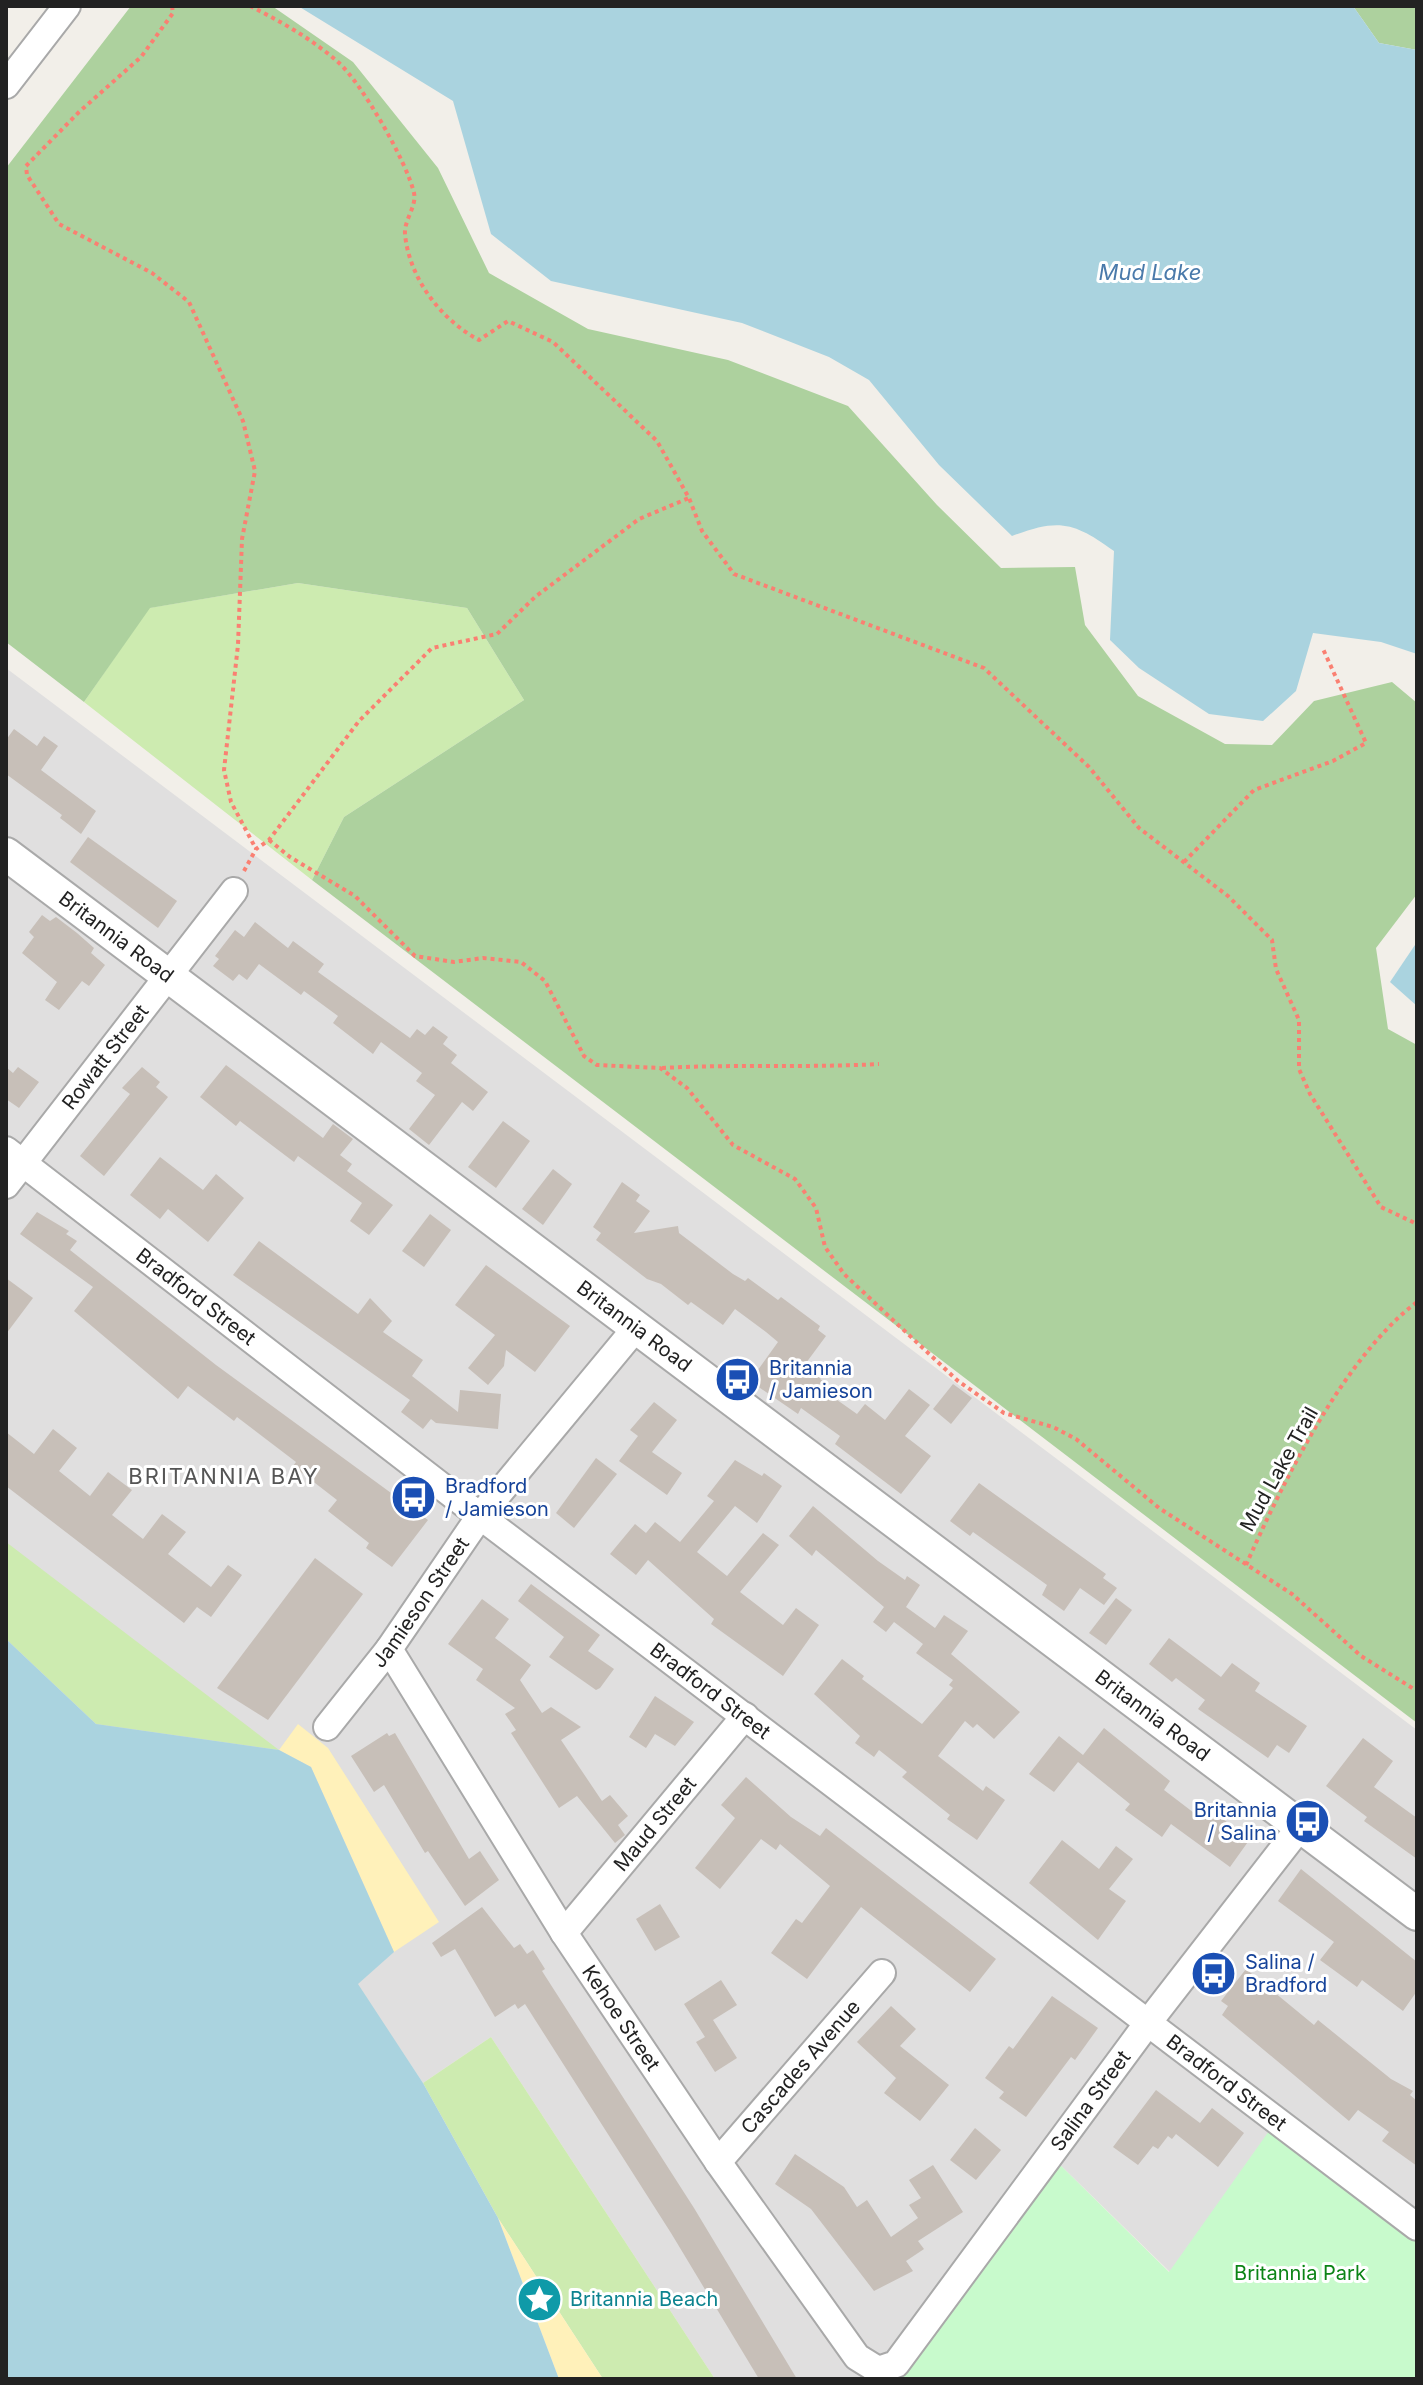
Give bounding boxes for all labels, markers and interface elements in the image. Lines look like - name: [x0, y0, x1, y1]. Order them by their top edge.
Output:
- water label: Mud Lake: [1099, 259, 1201, 285]
- street label: Britannia Road: [54, 886, 178, 988]
- street label: Rowatt Street: [57, 999, 154, 1114]
- street label: Bradford Street: [131, 1243, 261, 1351]
- street label: Britannia Road: [572, 1275, 697, 1377]
- bus stop icon: Britannia / Jamieson: [714, 1356, 762, 1404]
- place label: Britannia / Jamieson: [769, 1356, 873, 1403]
- street label: Mud Lake Trail: [1235, 1403, 1323, 1535]
- district label: BRITANNIA BAY: [128, 1463, 320, 1489]
- bus stop icon: Bradford / Jamieson: [390, 1473, 438, 1521]
- place label: Bradford / Jamieson: [445, 1474, 549, 1521]
- street label: Jamieson Street: [367, 1532, 474, 1672]
- street label: Bradford Street: [646, 1638, 776, 1744]
- street label: Britannia Road: [1090, 1664, 1215, 1766]
- street label: Maud Street: [609, 1772, 701, 1876]
- bus stop icon: Britannia / Salina: [1284, 1797, 1332, 1845]
- place label: Britannia / Salina: [1194, 1798, 1277, 1845]
- bus stop icon: Salina / Bradford: [1190, 1949, 1238, 1997]
- place label: Salina / Bradford: [1245, 1950, 1327, 1997]
- street label: Kehoe Street: [577, 1961, 665, 2076]
- street label: Cascades Avenue: [736, 1995, 865, 2139]
- street label: Bradford Street: [1162, 2029, 1292, 2136]
- street label: Salina Street: [1045, 2045, 1136, 2156]
- park label: Britannia Park: [1234, 2261, 1366, 2285]
- place icon: Britannia Beach: [515, 2275, 563, 2323]
- place label: Britannia Beach: [570, 2287, 718, 2311]

